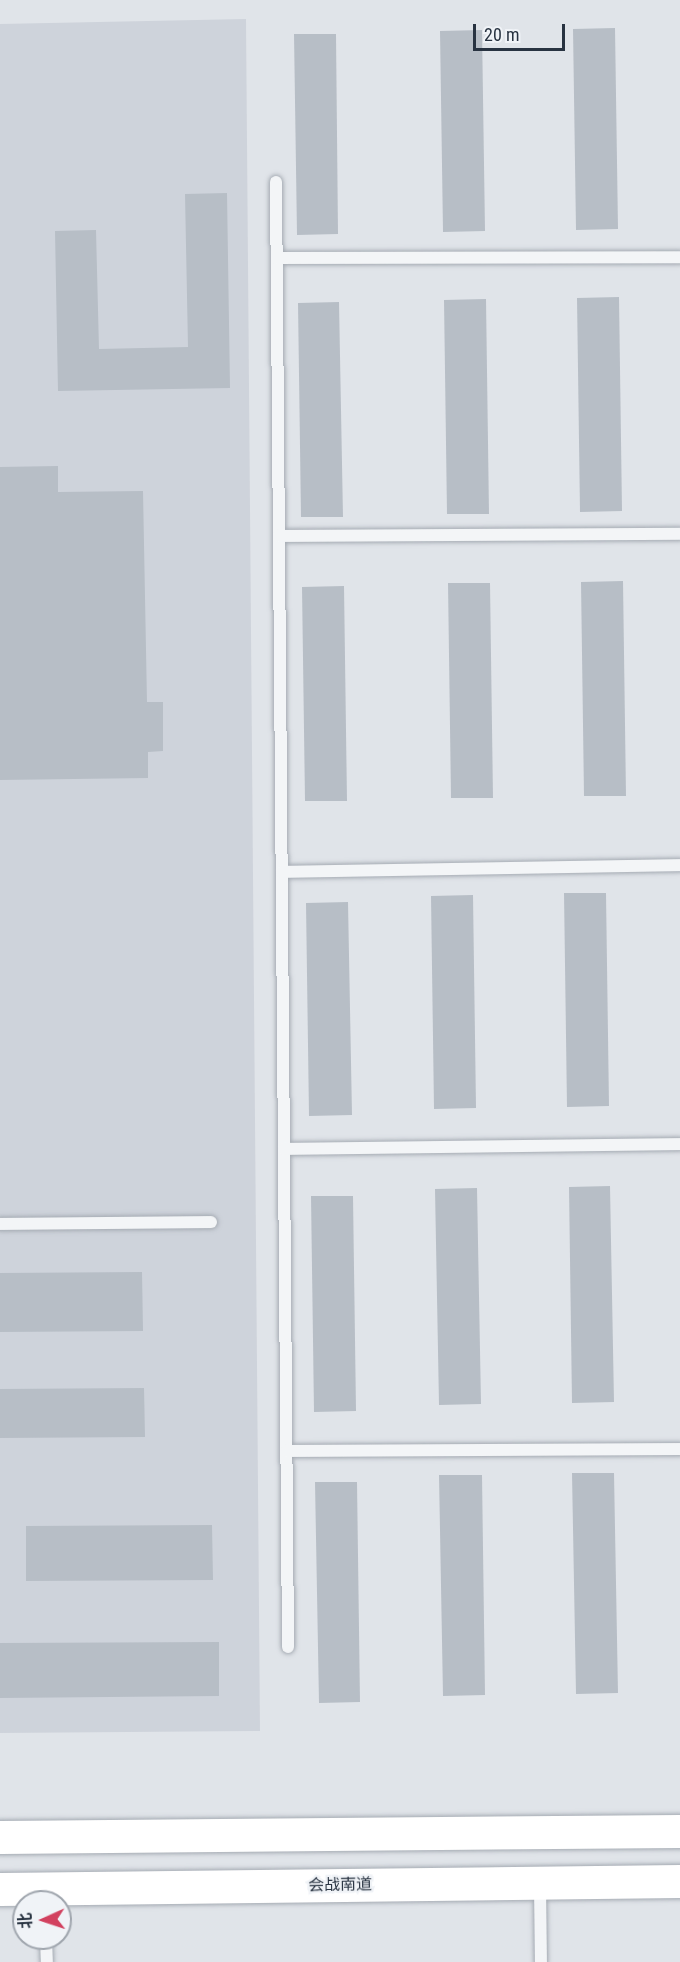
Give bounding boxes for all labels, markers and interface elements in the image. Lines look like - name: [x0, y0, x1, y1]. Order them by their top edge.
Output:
- scale bar: [476, 12, 568, 50]
- text: 20 m: [484, 24, 519, 45]
- street label: 会战南道: [308, 1875, 372, 1895]
- north arrow: [12, 1890, 72, 1950]
- text: 北: [16, 1912, 35, 1929]

